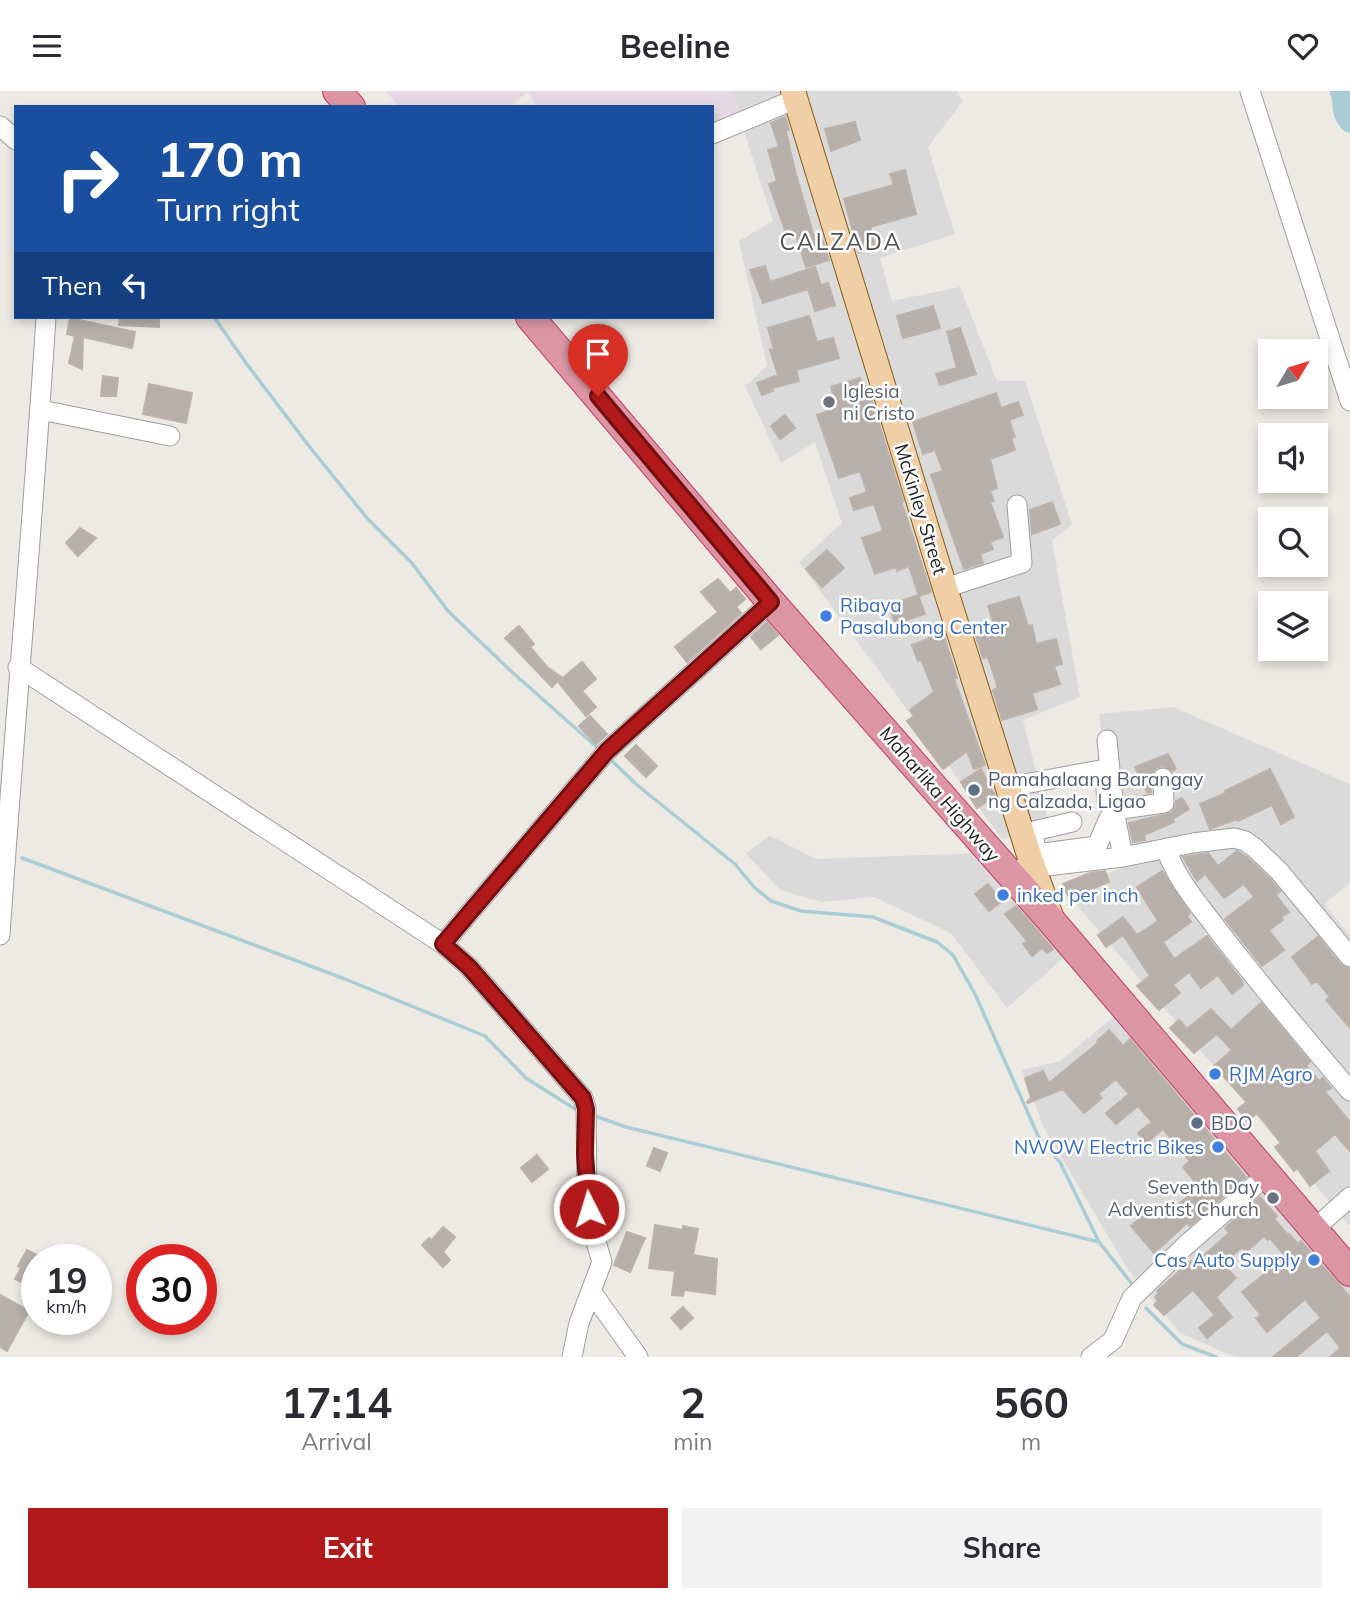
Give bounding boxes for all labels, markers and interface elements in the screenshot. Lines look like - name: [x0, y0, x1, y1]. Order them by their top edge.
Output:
- text: Beeline: [620, 26, 730, 66]
- icon: menu: [28, 27, 66, 65]
- icon: heart: [1284, 27, 1322, 65]
- text: 170 m: [157, 128, 303, 189]
- icon: right: [42, 133, 133, 224]
- text: Turn right: [157, 189, 300, 229]
- district label: CALZADA: [780, 227, 902, 256]
- icon: left: [116, 266, 154, 304]
- text: Then: [42, 269, 102, 302]
- pin: [568, 324, 628, 396]
- icon: arrive: [579, 335, 617, 373]
- north arrow: [1258, 339, 1328, 409]
- map controls: [1258, 339, 1328, 661]
- place label: Iglesia ni Cristo: [843, 379, 915, 425]
- marker: Iglesia ni Cristo: [821, 394, 837, 410]
- button: sound: [1258, 423, 1328, 493]
- street label: McKinley Street: [890, 441, 952, 578]
- button: search: [1258, 507, 1328, 577]
- button: layers: [1258, 591, 1328, 661]
- place label: Ribaya Pasalubong Center: [840, 593, 1007, 639]
- marker: Ribaya Pasalubong Center: [818, 608, 834, 624]
- street label: Maharlika Highway: [875, 721, 1005, 867]
- place label: Pamahalaang Barangay ng Calzada, Ligao: [988, 767, 1203, 813]
- marker: Pamahalaang Barangay ng Calzada, Ligao: [966, 782, 982, 798]
- place label: inked per inch: [1017, 883, 1139, 907]
- marker: inked per inch: [995, 887, 1011, 903]
- place label: RJM Agro: [1229, 1062, 1313, 1086]
- marker: RJM Agro: [1207, 1066, 1223, 1082]
- place label: BDO: [1211, 1111, 1253, 1135]
- marker: BDO: [1189, 1115, 1205, 1131]
- place label: NWOW Electric Bikes: [1014, 1135, 1204, 1159]
- marker: NWOW Electric Bikes: [1210, 1139, 1226, 1155]
- position arrow: [552, 1172, 626, 1246]
- place label: Seventh Day Adventist Church: [1108, 1175, 1259, 1221]
- marker: Seventh Day Adventist Church: [1265, 1190, 1281, 1206]
- speed limit sign: 30: [126, 1244, 217, 1335]
- place label: Cas Auto Supply: [1154, 1248, 1300, 1272]
- marker: Cas Auto Supply: [1306, 1252, 1322, 1268]
- text: 19: [45, 1258, 88, 1302]
- text: km/h: [46, 1295, 87, 1318]
- text: 17:14: [281, 1376, 392, 1429]
- text: 2: [680, 1376, 705, 1429]
- text: 560: [993, 1376, 1069, 1429]
- text: Arrival: [301, 1427, 372, 1456]
- text: min: [673, 1427, 712, 1456]
- text: m: [1021, 1427, 1041, 1456]
- button: Exit: [28, 1508, 668, 1588]
- button: Share: [682, 1508, 1322, 1588]

